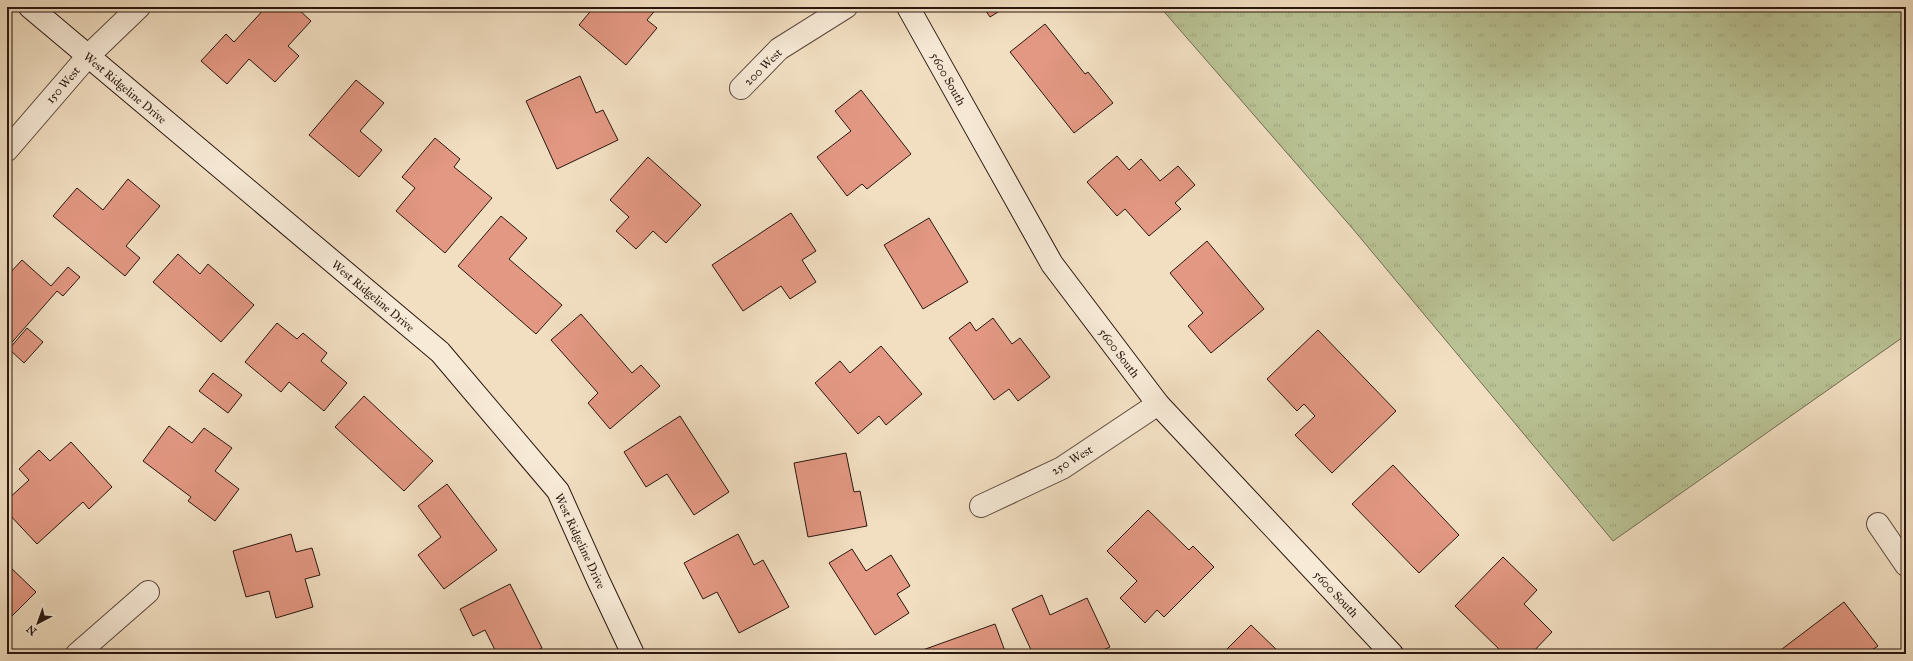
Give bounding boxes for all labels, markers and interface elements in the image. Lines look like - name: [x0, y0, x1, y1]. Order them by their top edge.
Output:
- street label: 200 West: [741, 45, 785, 88]
- street label: West Ridgeline Drive: [80, 49, 169, 127]
- street label: 5600 South: [928, 50, 968, 108]
- street label: 150 West: [43, 63, 83, 106]
- street label: West Ridgeline Drive: [328, 257, 417, 335]
- street label: 5600 South: [1096, 325, 1142, 381]
- street label: 250 West: [1049, 442, 1096, 478]
- street label: West Ridgeline Drive: [551, 491, 608, 591]
- street label: 5600 South: [1311, 568, 1361, 620]
- north arrow: [18, 603, 58, 643]
- text: N: [23, 622, 40, 638]

